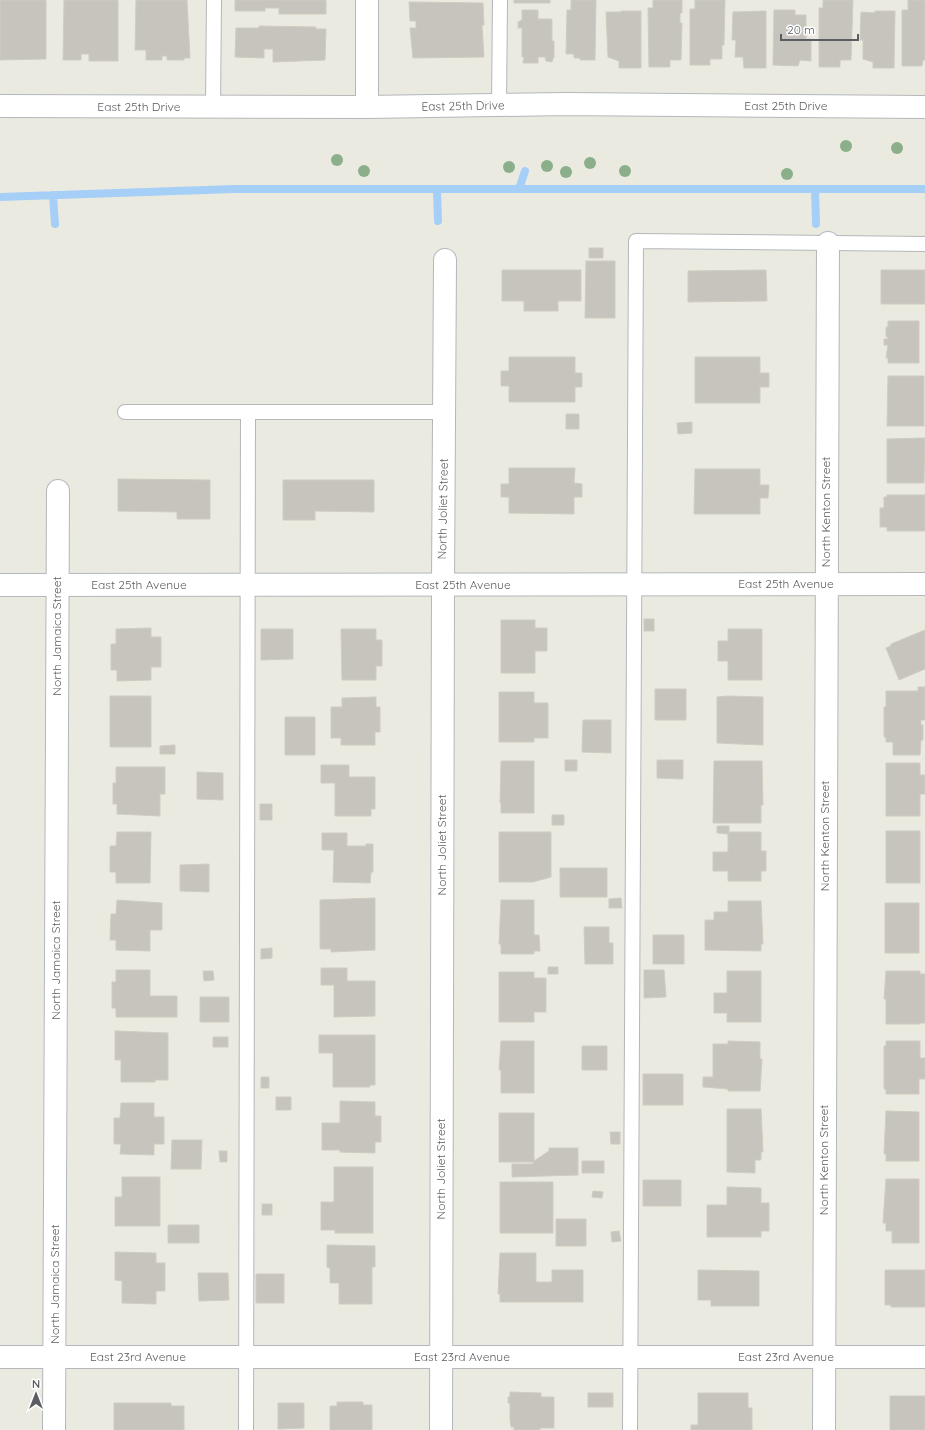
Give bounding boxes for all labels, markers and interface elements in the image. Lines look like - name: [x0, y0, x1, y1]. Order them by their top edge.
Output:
- scale bar: [781, 16, 858, 42]
- text: 20 m: [787, 22, 815, 37]
- street label: East 25th Drive: [421, 97, 505, 114]
- street label: East 25th Drive: [744, 98, 828, 113]
- street label: East 25th Drive: [97, 99, 181, 114]
- street label: North Kenton Street: [818, 457, 833, 567]
- street label: North Joliet Street: [434, 458, 451, 560]
- street label: North Jamaica Street: [49, 576, 64, 696]
- street label: East 25th Avenue: [738, 576, 834, 591]
- street label: East 25th Avenue: [91, 577, 187, 592]
- street label: East 25th Avenue: [415, 577, 511, 592]
- street label: North Kenton Street: [817, 781, 832, 891]
- street label: North Joliet Street: [434, 794, 449, 896]
- street label: North Jamaica Street: [48, 900, 63, 1020]
- street label: North Kenton Street: [816, 1105, 831, 1215]
- street label: North Joliet Street: [433, 1118, 448, 1220]
- street label: North Jamaica Street: [47, 1224, 62, 1344]
- street label: East 23rd Avenue: [90, 1349, 186, 1364]
- street label: East 23rd Avenue: [414, 1349, 510, 1364]
- street label: East 23rd Avenue: [738, 1349, 834, 1364]
- north arrow: [16, 1374, 56, 1414]
- text: N: [32, 1377, 40, 1391]

